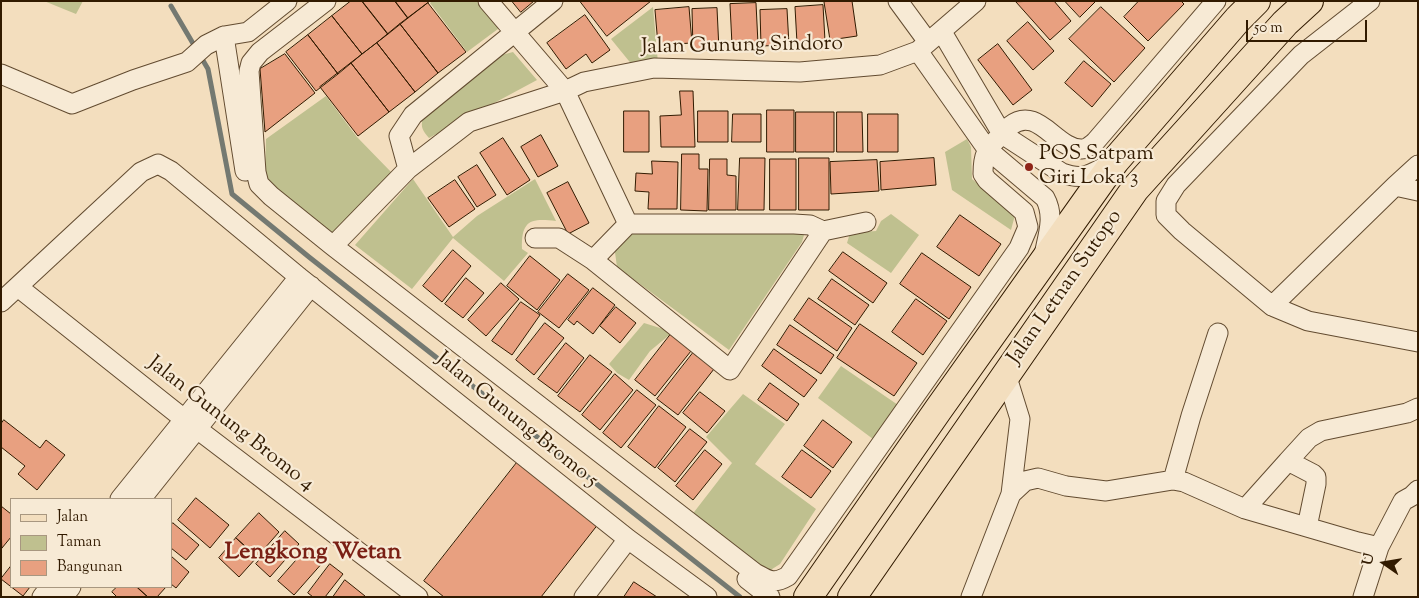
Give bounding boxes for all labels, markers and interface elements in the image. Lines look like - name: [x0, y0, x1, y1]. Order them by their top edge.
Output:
- scale bar: [1249, 10, 1370, 42]
- text: 50 m: [1254, 18, 1283, 39]
- street label: Jalan Gunung Sindoro: [641, 33, 843, 61]
- place label: POS Satpam Giri Loka 3: [1039, 142, 1154, 192]
- marker: POS Satpam Giri Loka 3: [1023, 161, 1035, 173]
- street label: Jalan Letnan Sutopo: [1003, 206, 1129, 370]
- street label: Jalan Gunung Bromo 5: [430, 348, 602, 494]
- street label: Jalan Gunung Bromo 4: [141, 352, 319, 498]
- legend: [10, 498, 172, 588]
- text: Jalan: [57, 507, 88, 528]
- text: Taman: [57, 532, 101, 553]
- north arrow: [1359, 538, 1409, 588]
- district label: Lengkong Wetan: [225, 540, 401, 568]
- text: U: [1358, 552, 1380, 567]
- text: Bangunan: [57, 557, 123, 578]

